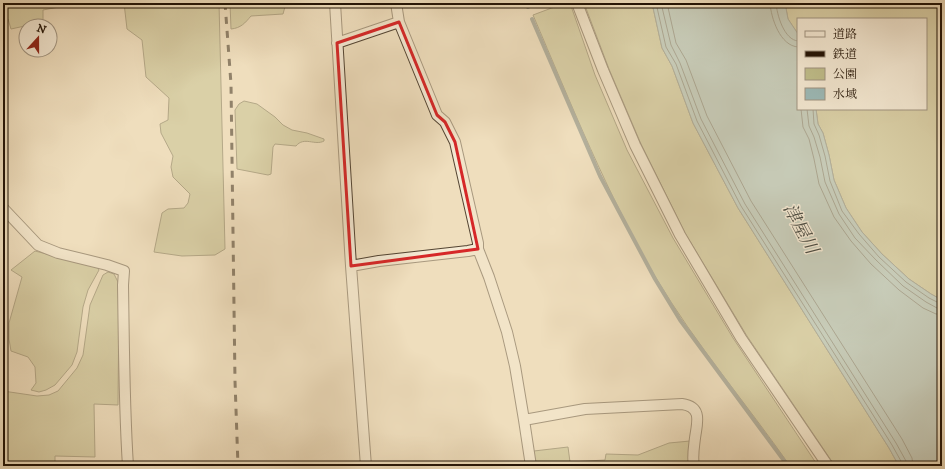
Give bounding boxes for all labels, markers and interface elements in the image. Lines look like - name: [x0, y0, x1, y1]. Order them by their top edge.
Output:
- north arrow: [18, 18, 58, 58]
- legend: [797, 18, 927, 110]
- text: N: [35, 21, 48, 38]
- text: 道路: [833, 27, 857, 42]
- text: 鉄道: [832, 47, 857, 62]
- text: 公園: [833, 67, 857, 82]
- text: 水域: [833, 87, 857, 102]
- water label: 津屋川: [778, 200, 823, 260]

